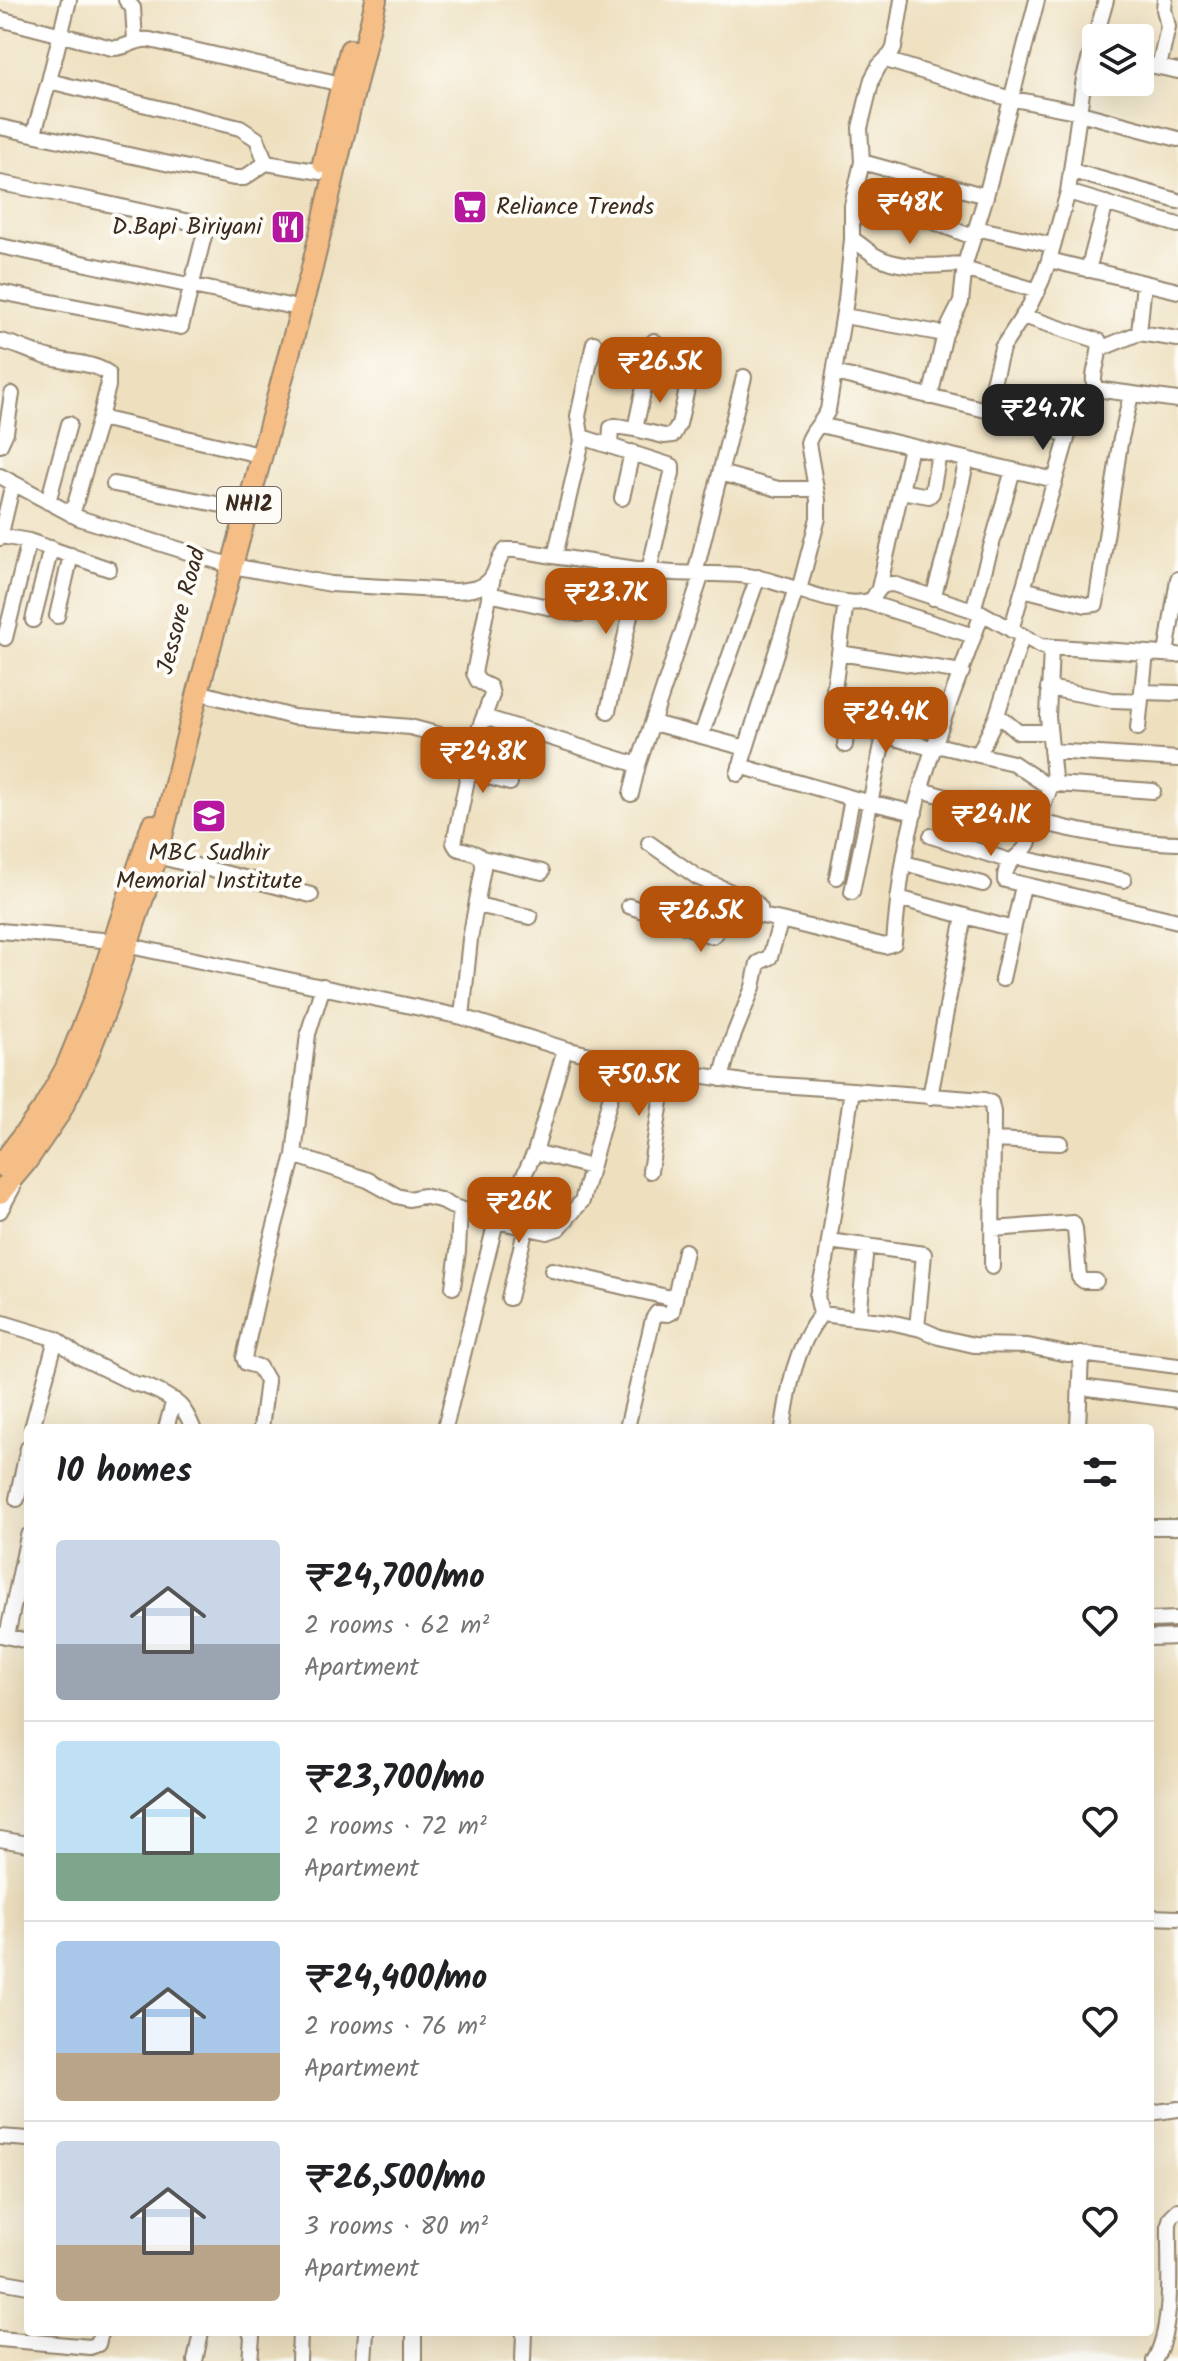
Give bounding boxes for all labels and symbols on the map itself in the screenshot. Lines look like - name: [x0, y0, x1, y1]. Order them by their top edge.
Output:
- pin: ₹48K: [863, 178, 957, 246]
- supermarket icon: Reliance Trends: [451, 188, 489, 226]
- place label: Reliance Trends: [496, 188, 654, 227]
- place label: D.Bapi Biriyani: [112, 208, 263, 247]
- restaurant icon: D.Bapi Biriyani: [269, 208, 307, 246]
- pin: ₹26.5K: [595, 337, 725, 405]
- pin: ₹24.7K: [978, 384, 1108, 452]
- road number: NH12: [217, 487, 281, 523]
- street label: Jessore Road: [146, 542, 218, 679]
- pin: ₹23.7K: [541, 568, 671, 636]
- pin: ₹24.4K: [821, 687, 951, 755]
- pin: ₹24.8K: [418, 727, 548, 795]
- pin: ₹24.1K: [926, 790, 1056, 858]
- school or university icon: MBC Sudhir Memorial Institute: [190, 797, 228, 835]
- place label: MBC Sudhir Memorial Institute: [116, 834, 302, 901]
- pin: ₹26.5K: [636, 886, 766, 954]
- pin: ₹50.5K: [574, 1050, 704, 1118]
- pin: ₹26K: [472, 1177, 566, 1245]

